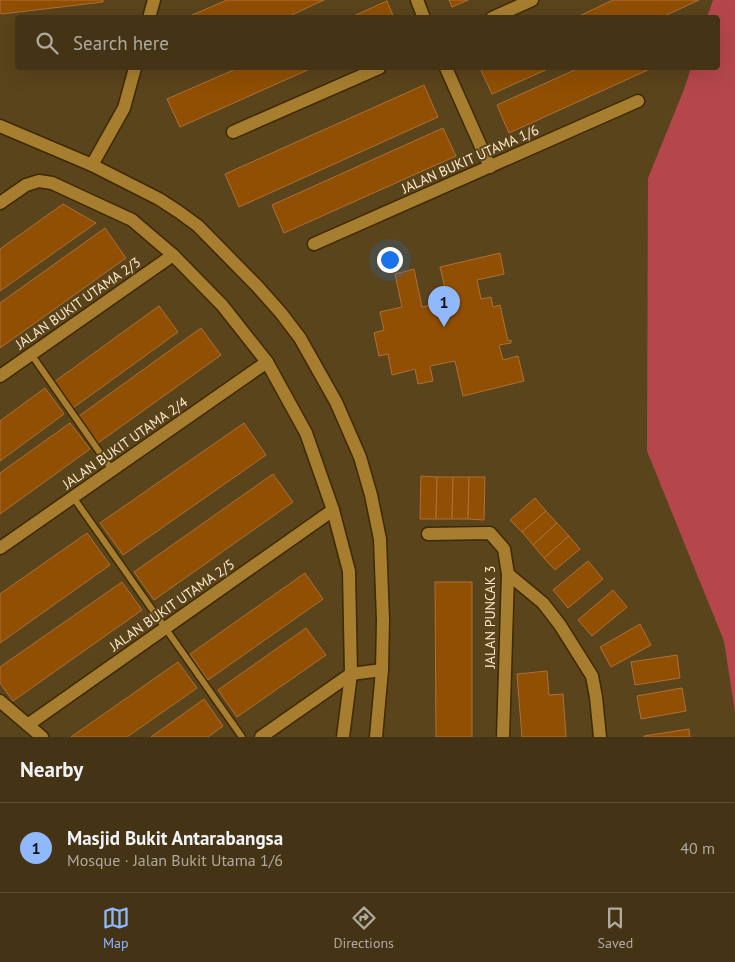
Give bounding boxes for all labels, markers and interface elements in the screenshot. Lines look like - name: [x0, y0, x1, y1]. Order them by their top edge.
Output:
- search box: [15, 15, 720, 70]
- icon: search: [33, 29, 61, 57]
- text: Search here: [73, 31, 169, 55]
- street label: JALAN BUKIT UTAMA 1/6: [398, 121, 542, 198]
- your location: [377, 247, 403, 273]
- street label: JALAN BUKIT UTAMA 2/3: [11, 253, 144, 354]
- pin: 1: [428, 286, 460, 327]
- street label: JALAN BUKIT UTAMA 2/4: [58, 393, 191, 494]
- street label: JALAN BUKIT UTAMA 2/5: [105, 555, 238, 656]
- street label: JALAN PUNCAK 3: [481, 566, 499, 669]
- text: Nearby: [20, 756, 83, 783]
- text: Masjid Bukit Antarabangsa: [67, 826, 283, 850]
- text: 1: [31, 838, 41, 858]
- text: 40 m: [680, 838, 715, 858]
- text: Mosque · Jalan Bukit Utama 1/6: [67, 850, 283, 870]
- tab: Map: [102, 904, 130, 952]
- tab: Directions: [333, 904, 394, 952]
- tab: Saved: [598, 904, 633, 952]

